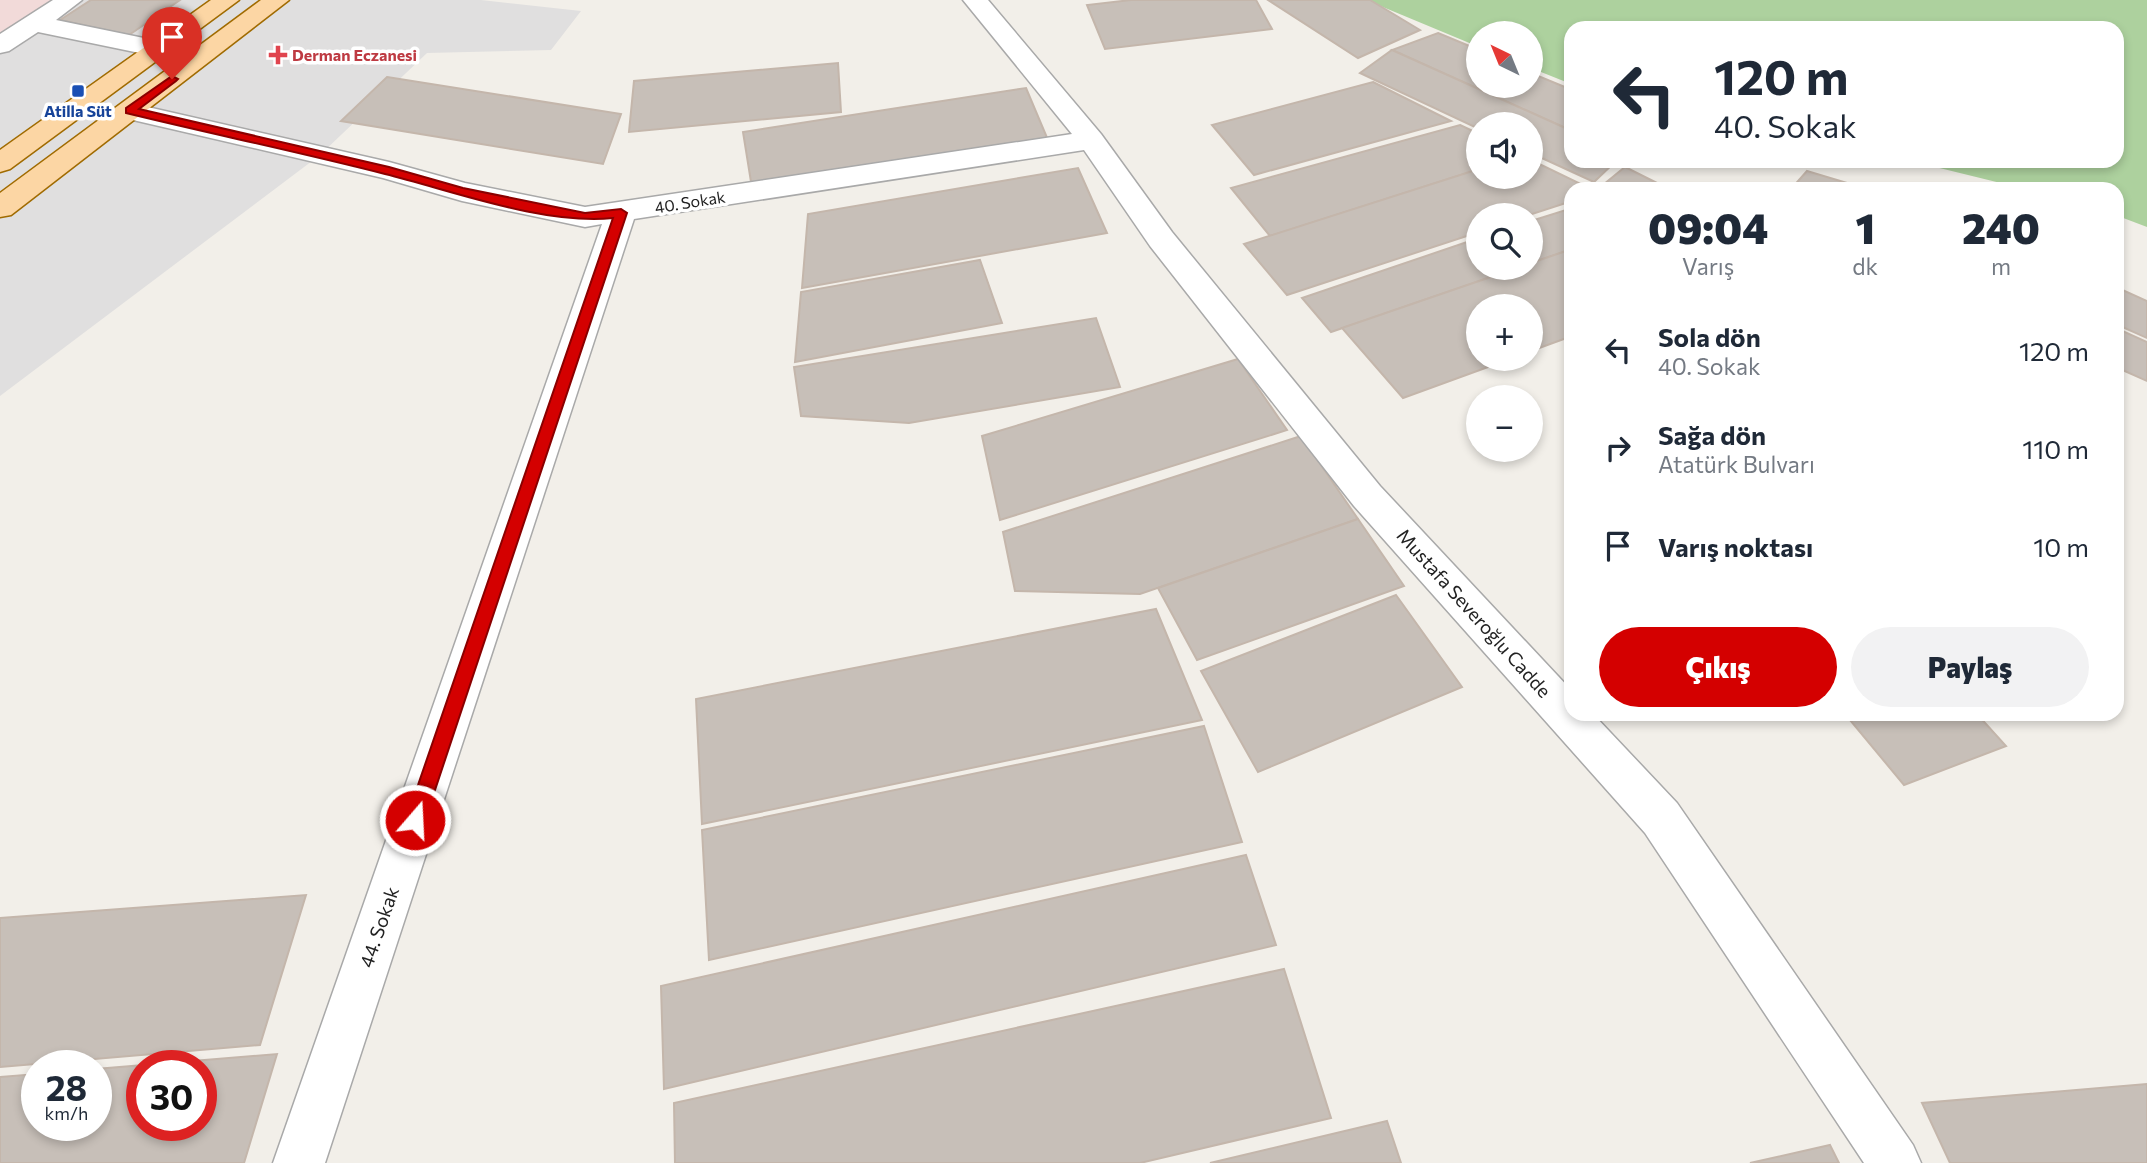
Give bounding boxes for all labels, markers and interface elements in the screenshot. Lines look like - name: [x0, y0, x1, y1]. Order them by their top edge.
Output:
- pin: [142, 7, 202, 79]
- icon: arrive: [153, 18, 191, 56]
- north arrow: [1466, 21, 1544, 98]
- map controls: [1466, 21, 1543, 462]
- place label: Derman Eczanesi: [292, 45, 417, 64]
- text: 120 m: [1714, 45, 1848, 105]
- marker: Derman Eczanesi: [270, 47, 286, 63]
- icon: left: [1599, 49, 1690, 140]
- marker: Atilla Süt: [70, 83, 86, 99]
- place label: Atilla Süt: [44, 101, 112, 120]
- text: 40. Sokak: [1714, 105, 1857, 145]
- button: sound: [1466, 112, 1543, 189]
- street label: 40. Sokak: [653, 186, 727, 216]
- text: 09:04: [1648, 201, 1768, 253]
- text: 1: [1855, 201, 1875, 253]
- text: 240: [1962, 201, 2040, 253]
- button: search: [1466, 203, 1543, 280]
- text: Varış: [1682, 252, 1734, 280]
- text: dk: [1852, 252, 1878, 280]
- text: m: [1991, 252, 2011, 280]
- button: +: [1466, 294, 1543, 371]
- text: Sola dön: [1658, 321, 1761, 352]
- icon: left: [1599, 331, 1637, 369]
- text: 120 m: [2019, 335, 2089, 366]
- text: 40. Sokak: [1658, 352, 1760, 380]
- button: −: [1466, 385, 1543, 462]
- text: Sağa dön: [1658, 419, 1766, 450]
- icon: right: [1599, 429, 1637, 467]
- text: 110 m: [2022, 433, 2089, 464]
- text: Atatürk Bulvarı: [1658, 450, 1815, 478]
- street label: Mustafa Severoğlu Cadde: [1392, 524, 1556, 702]
- icon: arrive: [1599, 527, 1637, 565]
- text: Varış noktası: [1658, 531, 1813, 562]
- text: 10 m: [2033, 531, 2089, 562]
- button: Çıkış: [1599, 627, 1837, 707]
- button: Paylaş: [1851, 627, 2089, 707]
- position arrow: [378, 783, 452, 857]
- street label: 44. Sokak: [354, 883, 403, 970]
- speed limit sign: 30: [126, 1050, 217, 1141]
- text: 28: [46, 1065, 87, 1108]
- text: km/h: [45, 1102, 88, 1124]

